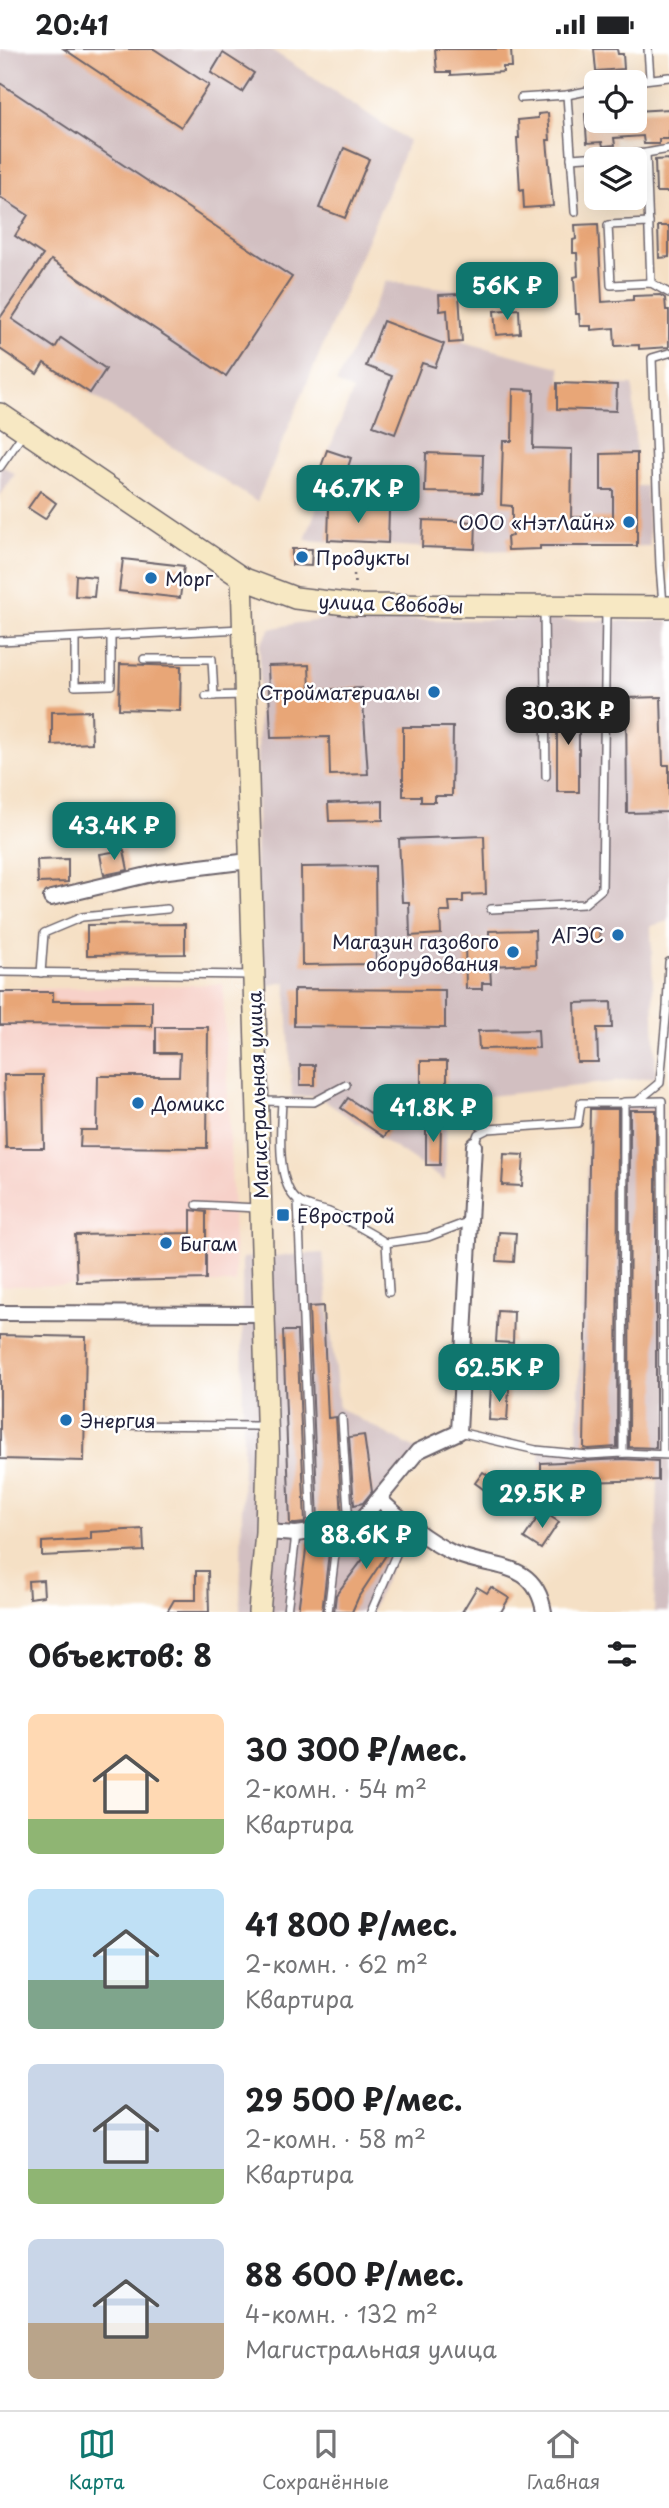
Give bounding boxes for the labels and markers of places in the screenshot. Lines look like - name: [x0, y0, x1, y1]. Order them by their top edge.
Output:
- pin: 56K ₽: [458, 263, 556, 322]
- pin: 46.7K ₽: [293, 465, 423, 525]
- place label: ООО «НэтЛайн»: [458, 508, 615, 536]
- marker: ООО «НэтЛайн»: [621, 514, 637, 530]
- place label: Продукты: [316, 543, 410, 571]
- marker: Продукты: [294, 549, 310, 565]
- place label: Морг: [165, 564, 214, 592]
- marker: Морг: [143, 570, 159, 586]
- place label: Стройматериалы: [259, 678, 420, 706]
- marker: Стройматериалы: [426, 684, 442, 700]
- pin: 30.3K ₽: [503, 687, 633, 747]
- pin: 43.4K ₽: [49, 803, 179, 862]
- place label: АГЭС: [552, 921, 604, 949]
- place label: Магазин газового оборудования: [332, 927, 499, 977]
- marker: АГЭС: [610, 927, 626, 943]
- marker: Магазин газового оборудования: [505, 944, 521, 960]
- pin: 41.8K ₽: [368, 1085, 498, 1144]
- place label: Домикс: [151, 1089, 225, 1117]
- marker: Домикс: [130, 1095, 146, 1111]
- place label: Еврострой: [297, 1201, 395, 1229]
- marker: Еврострой: [275, 1207, 291, 1223]
- place label: Бигам: [180, 1229, 238, 1257]
- marker: Бигам: [158, 1235, 174, 1251]
- pin: 62.5K ₽: [434, 1345, 564, 1404]
- place label: Энергия: [80, 1406, 156, 1434]
- marker: Энергия: [58, 1412, 74, 1428]
- pin: 29.5K ₽: [477, 1471, 607, 1530]
- pin: 88.6K ₽: [301, 1511, 431, 1571]

